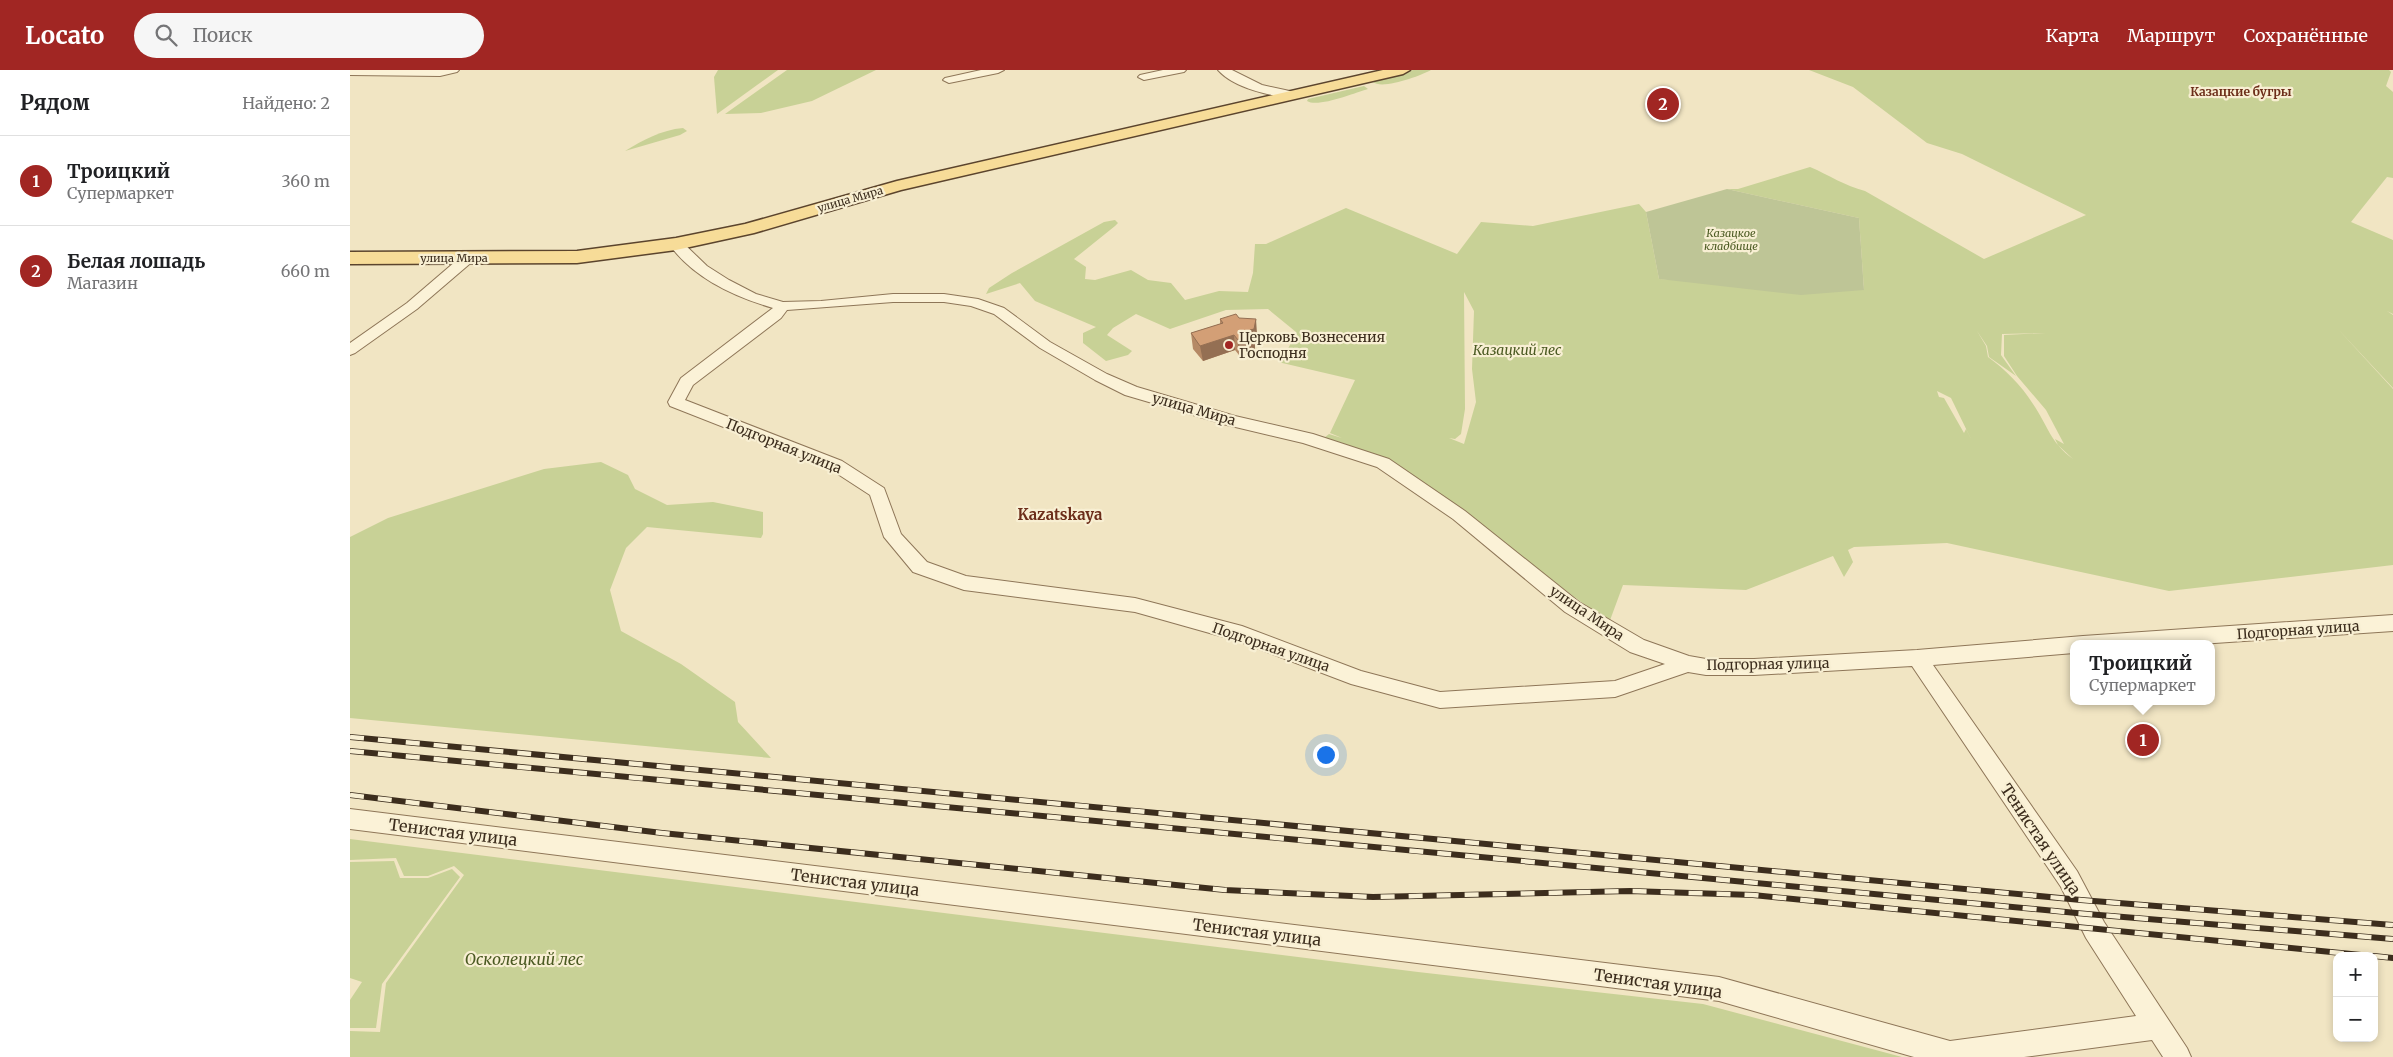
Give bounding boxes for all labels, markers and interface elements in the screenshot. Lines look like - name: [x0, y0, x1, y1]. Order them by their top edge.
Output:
- search box: [134, 13, 484, 58]
- text: Locato: [25, 20, 104, 51]
- icon: search: [152, 21, 180, 49]
- text: Поиск: [192, 23, 253, 47]
- text: Карта: [2046, 24, 2099, 47]
- text: Маршрут: [2127, 24, 2215, 47]
- text: Сохранённые: [2243, 24, 2368, 47]
- district label: Казацкие бугры: [2190, 84, 2292, 99]
- pin: 2: [1647, 85, 1679, 123]
- text: Рядом: [20, 89, 90, 116]
- text: Найдено: 2: [242, 93, 330, 113]
- text: Троицкий: [67, 159, 170, 183]
- text: 1: [32, 171, 40, 191]
- text: 360 m: [281, 171, 330, 191]
- text: Супермаркет: [67, 183, 174, 203]
- street label: улица Мира: [816, 183, 884, 215]
- park label: Казацкое кладбище: [1704, 226, 1758, 253]
- text: Белая лошадь: [67, 249, 205, 273]
- street label: улица Мира: [420, 251, 488, 265]
- text: 2: [31, 261, 41, 281]
- text: 660 m: [281, 261, 330, 281]
- text: Магазин: [67, 273, 138, 293]
- place label: Церковь Вознесения Господня: [1239, 328, 1385, 362]
- marker: Церковь Вознесения Господня: [1223, 339, 1235, 351]
- park label: Казацкий лес: [1473, 341, 1562, 359]
- street label: улица Мира: [1150, 389, 1238, 430]
- street label: Подгорная улица: [724, 415, 845, 478]
- district label: Kazatskaya: [1018, 505, 1103, 524]
- street label: улица Мира: [1546, 582, 1628, 645]
- street label: Подгорная улица: [2236, 617, 2360, 643]
- street label: Подгорная улица: [1210, 618, 1333, 676]
- popup: [2070, 640, 2215, 705]
- text: Троицкий: [2089, 651, 2192, 675]
- street label: Подгорная улица: [1706, 654, 1830, 674]
- text: Супермаркет: [2089, 675, 2196, 695]
- pin: 1: [2127, 721, 2159, 759]
- your location: [1313, 742, 1339, 768]
- street label: Тенистая улица: [1996, 780, 2086, 899]
- street label: Тенистая улица: [387, 814, 519, 850]
- street label: Тенистая улица: [789, 864, 921, 900]
- street label: Тенистая улица: [1191, 914, 1323, 950]
- park label: Осколецкий лес: [465, 949, 584, 969]
- map controls: [2333, 952, 2378, 1042]
- button: +: [2333, 952, 2378, 997]
- street label: Тенистая улица: [1592, 964, 1724, 1002]
- button: −: [2333, 997, 2378, 1042]

